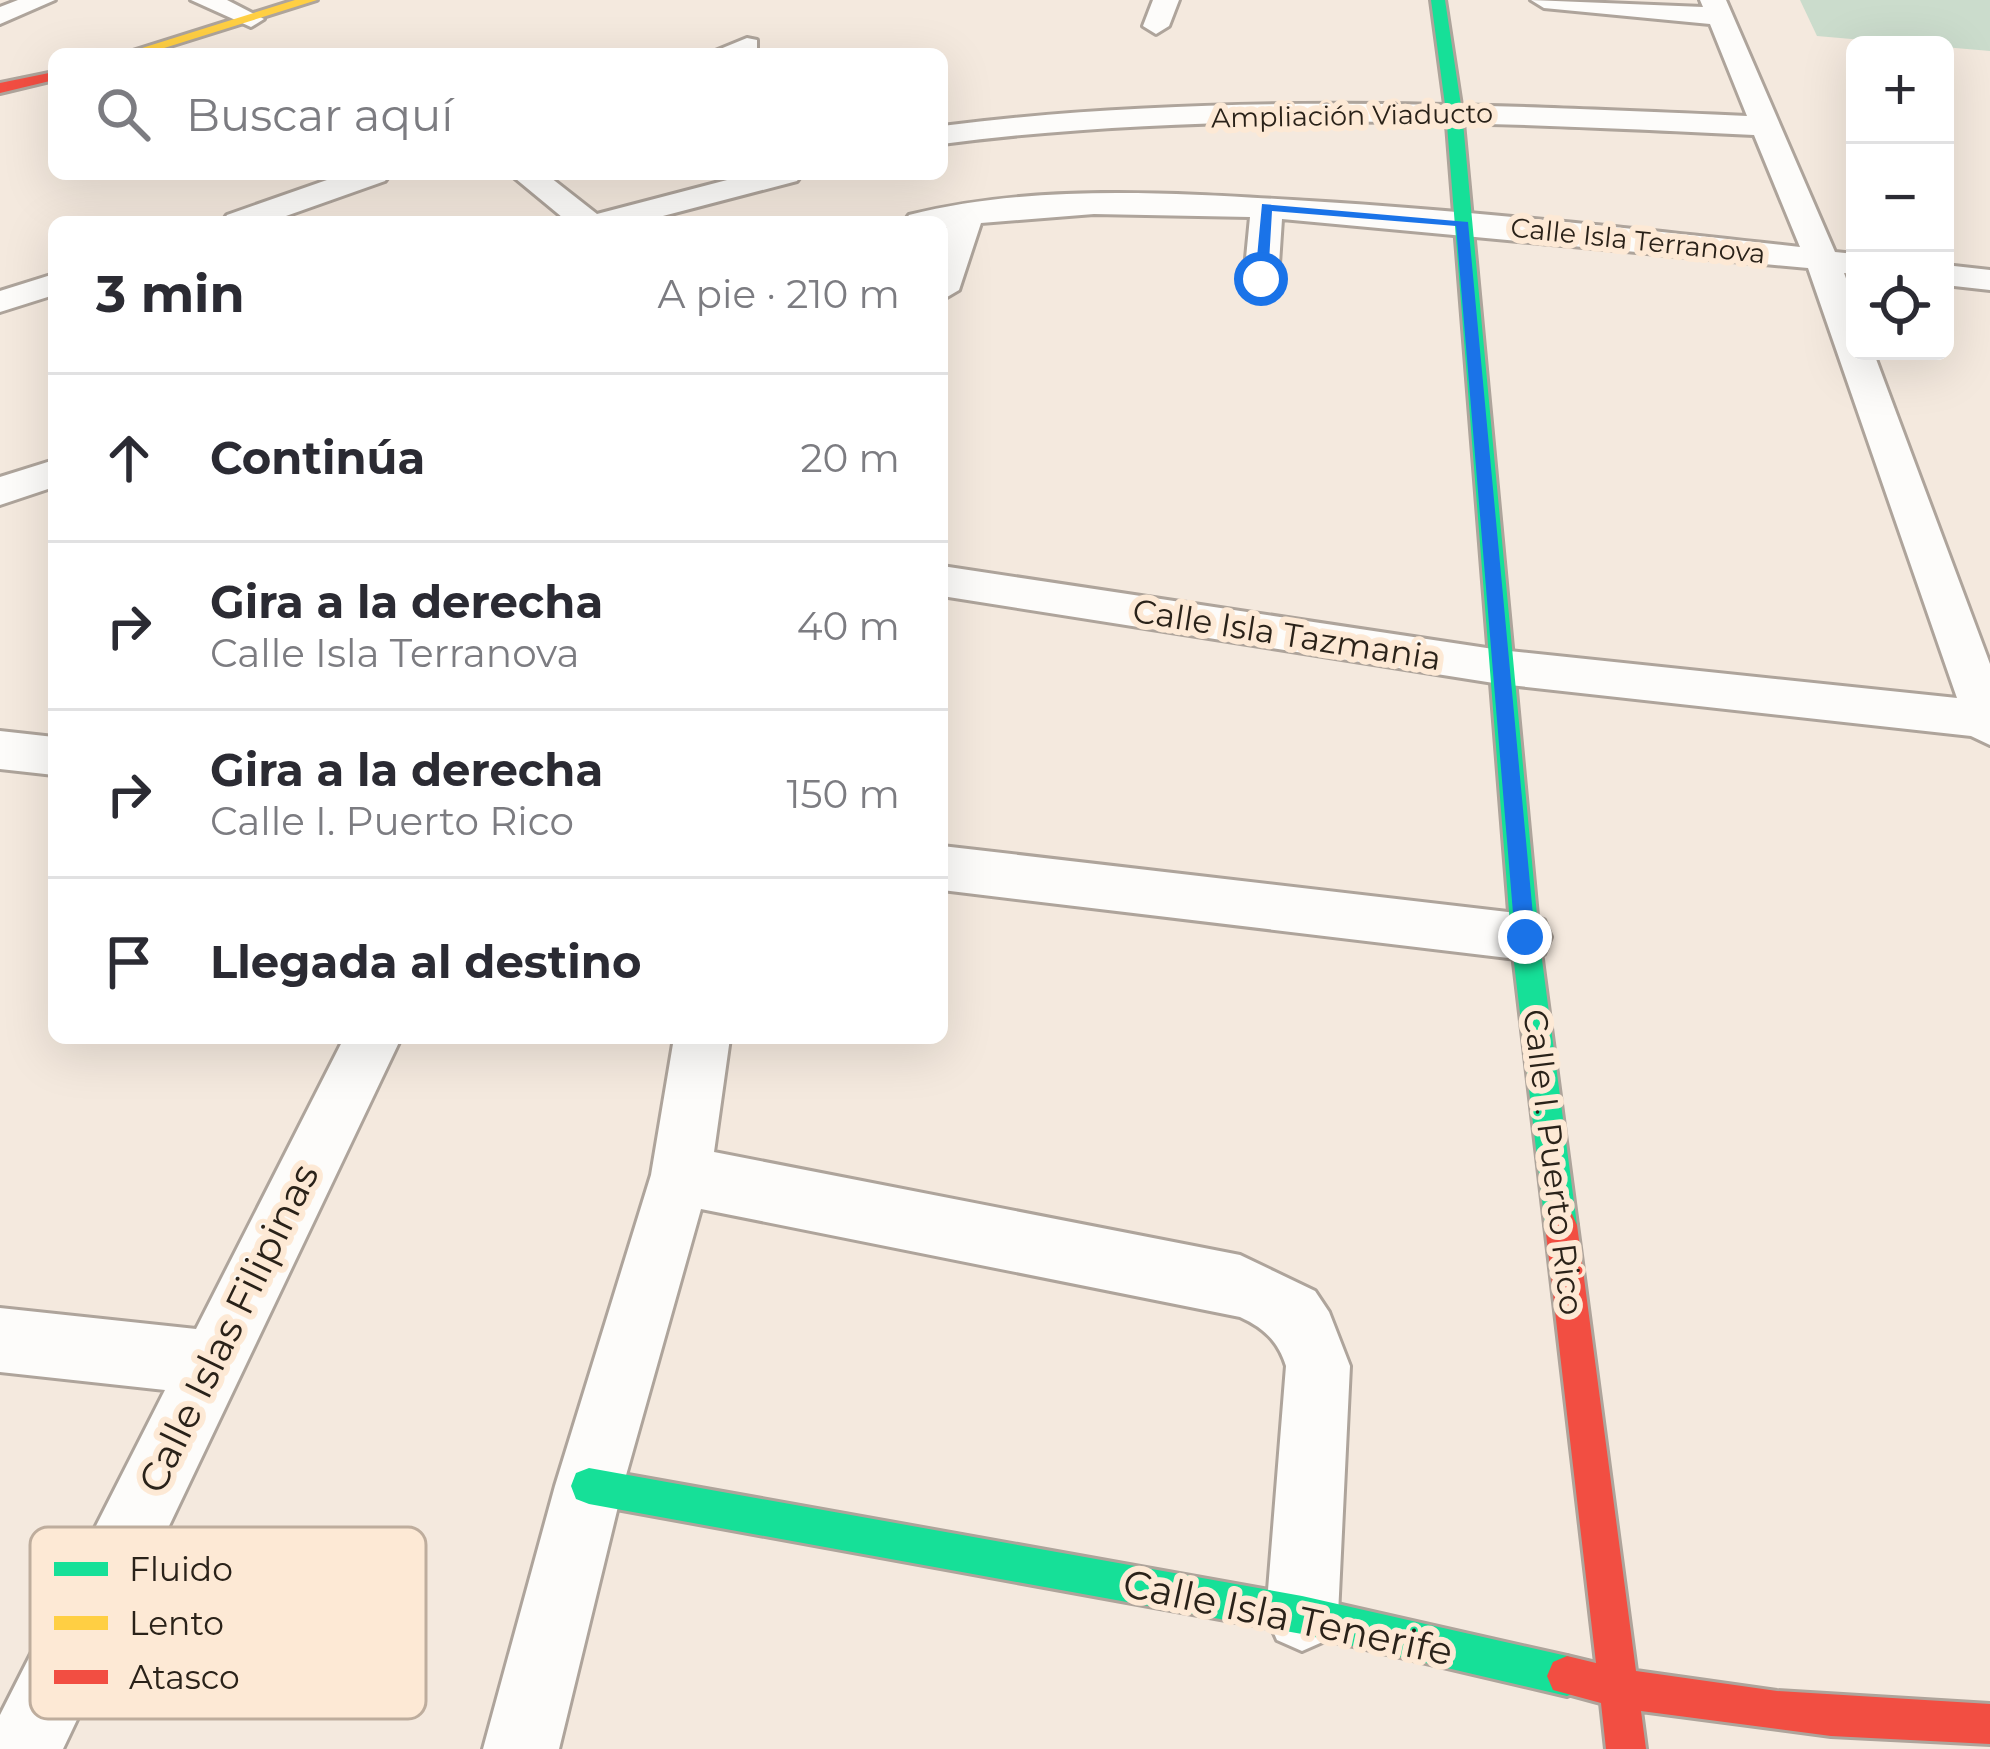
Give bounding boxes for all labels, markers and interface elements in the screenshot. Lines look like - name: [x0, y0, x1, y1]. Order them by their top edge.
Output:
- map controls: [1846, 36, 1954, 360]
- button: +: [1846, 36, 1954, 144]
- search box: [48, 48, 948, 180]
- icon: search: [90, 81, 156, 147]
- text: Buscar aquí: [186, 87, 453, 142]
- street label: Ampliación Viaducto: [1211, 97, 1493, 134]
- button: −: [1846, 144, 1954, 252]
- street label: Calle Isla Terranova: [1509, 211, 1767, 270]
- route start: [1234, 252, 1288, 306]
- button: locate: [1846, 252, 1954, 360]
- text: 3 min: [96, 263, 245, 325]
- text: A pie · 210 m: [657, 270, 900, 318]
- icon: ahead: [96, 425, 162, 491]
- text: Continúa: [210, 430, 425, 485]
- text: 20 m: [801, 434, 900, 482]
- text: Gira a la derecha: [210, 574, 603, 629]
- street label: Calle Isla Tazmania: [1130, 590, 1444, 678]
- icon: right: [96, 593, 162, 659]
- text: 40 m: [797, 602, 900, 650]
- text: Calle Isla Terranova: [210, 629, 579, 677]
- text: Gira a la derecha: [210, 742, 603, 797]
- icon: right: [96, 761, 162, 827]
- text: 150 m: [786, 770, 900, 818]
- text: Calle I. Puerto Rico: [210, 797, 574, 845]
- route end: [1498, 910, 1552, 964]
- icon: arrive: [96, 929, 162, 995]
- text: Llegada al destino: [210, 934, 642, 989]
- street label: Calle I. Puerto Rico: [1515, 1007, 1593, 1317]
- street label: Calle Islas Filipinas: [127, 1156, 329, 1500]
- legend: [30, 1527, 426, 1719]
- text: Fluido: [129, 1549, 233, 1589]
- street label: Calle Isla Tenerife: [1119, 1559, 1457, 1675]
- text: Lento: [129, 1603, 224, 1643]
- text: Atasco: [129, 1657, 240, 1697]

